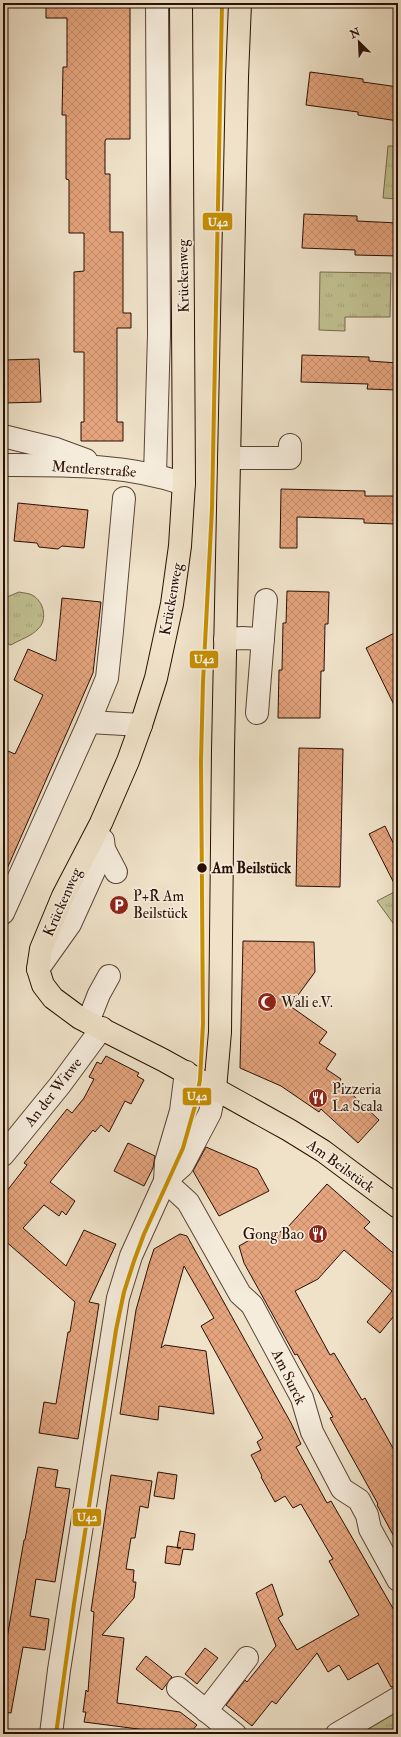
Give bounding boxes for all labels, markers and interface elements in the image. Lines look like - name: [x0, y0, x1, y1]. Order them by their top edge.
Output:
- north arrow: [339, 22, 379, 62]
- text: N: [347, 25, 363, 42]
- line badge: U42: [202, 212, 233, 231]
- text: U42: [208, 216, 229, 230]
- street label: Krückenweg: [173, 238, 194, 313]
- street label: Mentlerstraße: [51, 457, 137, 482]
- street label: Krückenweg: [156, 561, 187, 637]
- line badge: U42: [189, 650, 219, 669]
- text: U42: [194, 653, 215, 667]
- place label: Am Beilstück: [211, 859, 292, 878]
- marker: Am Beilstück: [195, 861, 209, 875]
- street label: Krückenweg: [39, 864, 86, 940]
- place label: P+R Am Beilstück: [133, 887, 188, 923]
- parking icon: P+R Am Beilstück: [108, 894, 130, 916]
- mosque icon: Wali e.V.: [256, 991, 278, 1013]
- place label: Wali e.V.: [280, 993, 333, 1012]
- street label: An der Witwe: [20, 1054, 86, 1131]
- place label: Pizzeria La Scala: [332, 1080, 384, 1116]
- line badge: U42: [182, 1087, 212, 1106]
- restaurant icon: Pizzeria La Scala: [307, 1087, 329, 1109]
- text: U42: [187, 1090, 208, 1104]
- street label: Am Beilstück: [302, 1135, 378, 1197]
- restaurant icon: Gong Bao: [307, 1223, 329, 1245]
- place label: Gong Bao: [243, 1225, 304, 1244]
- street label: Am Surck: [267, 1346, 310, 1408]
- line badge: U42: [72, 1508, 102, 1527]
- text: U42: [77, 1511, 98, 1525]

